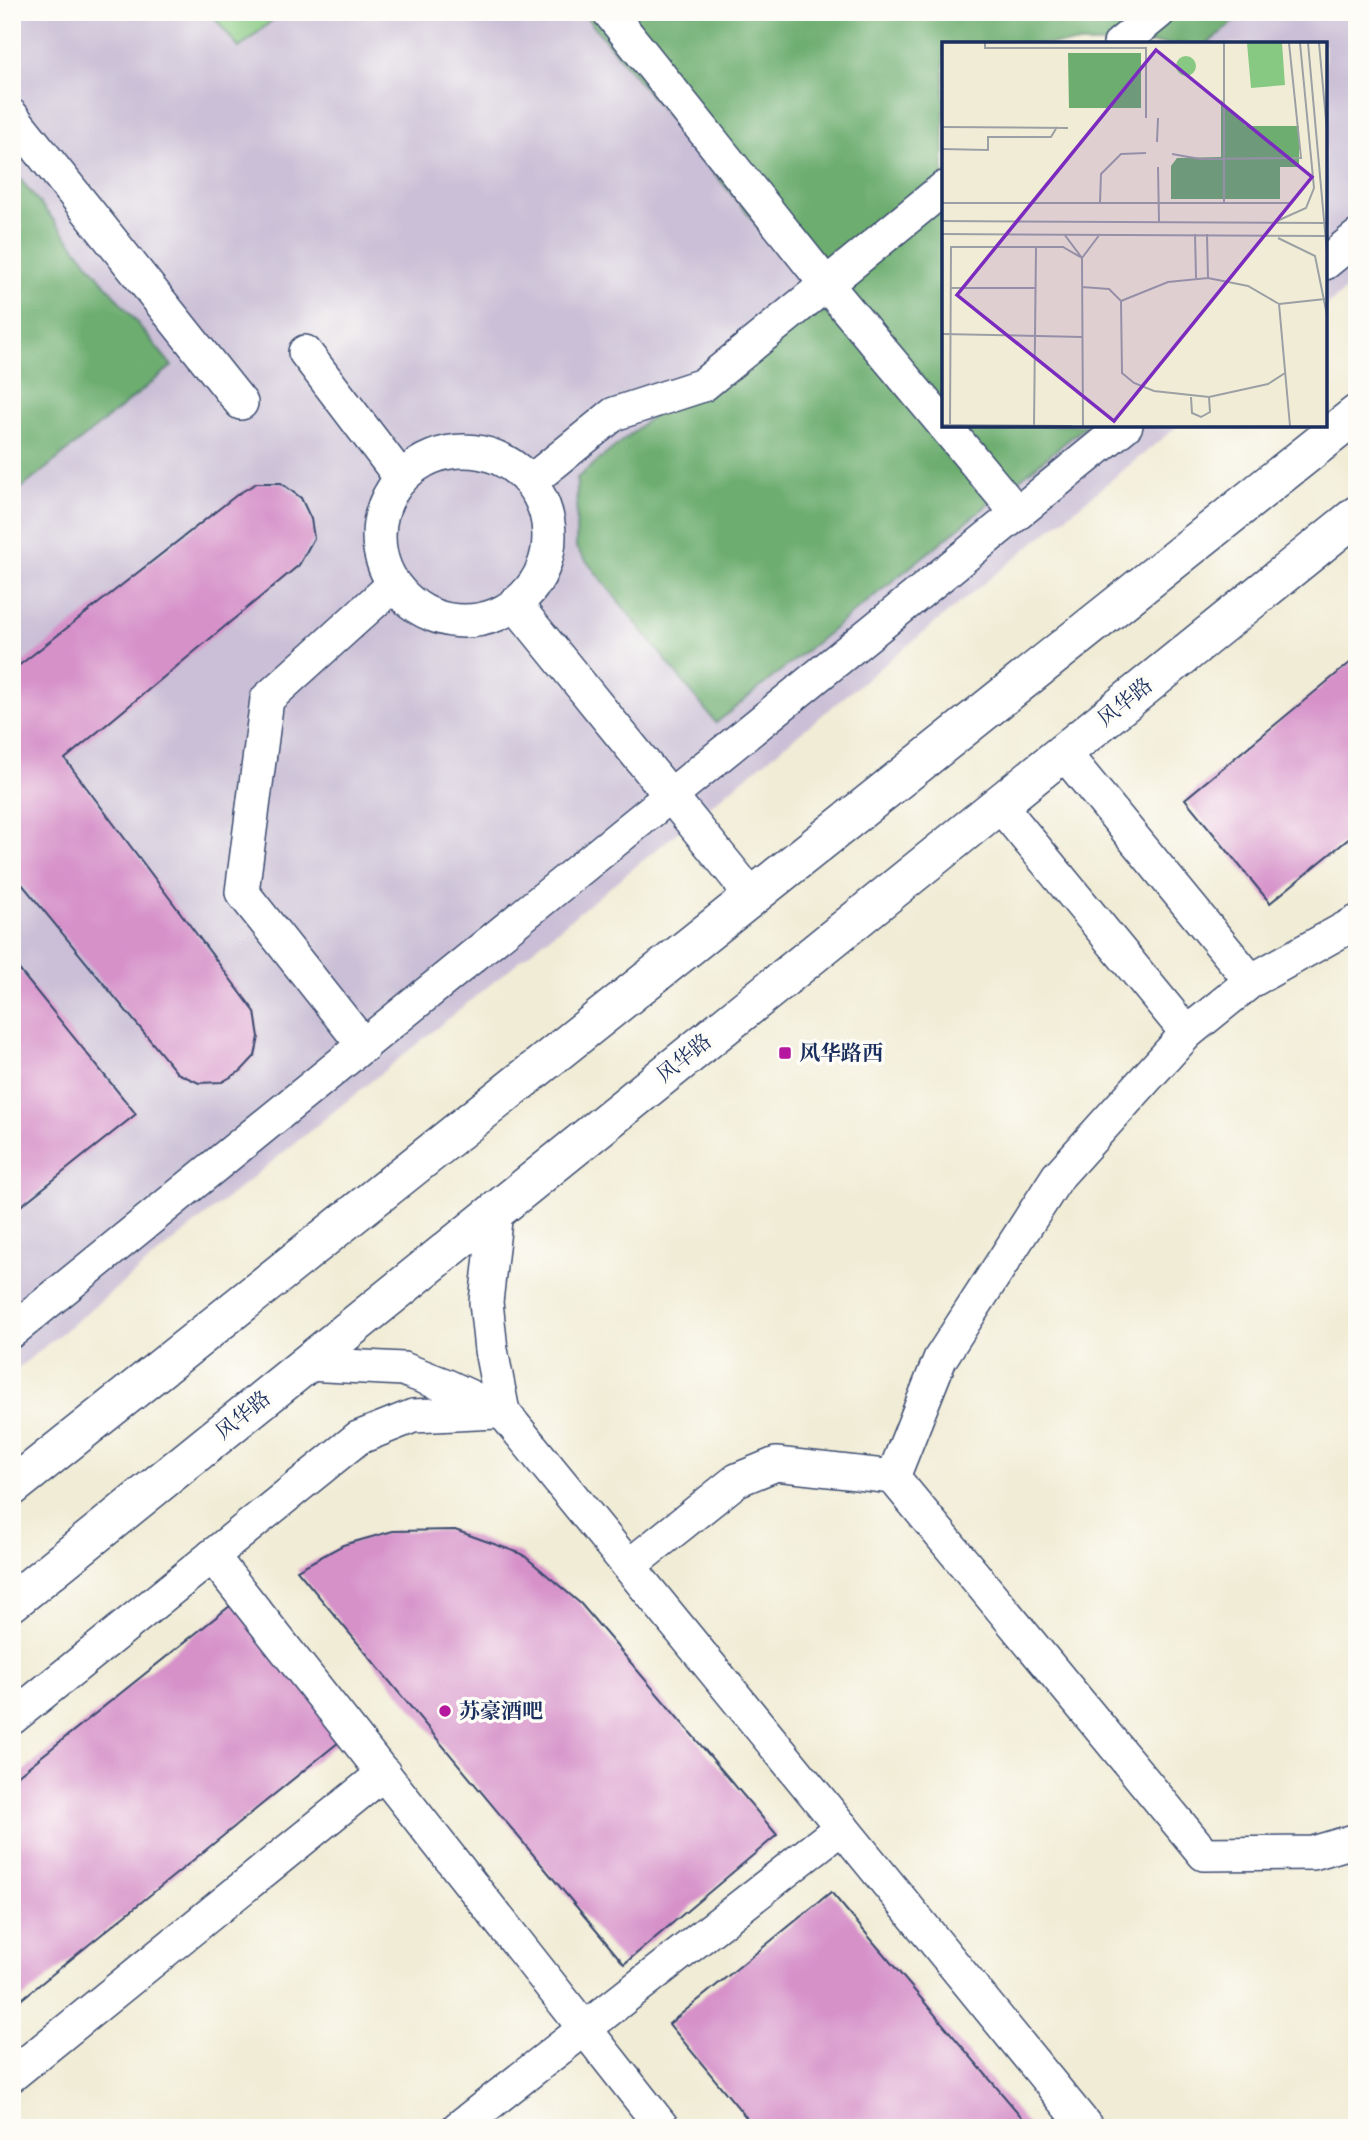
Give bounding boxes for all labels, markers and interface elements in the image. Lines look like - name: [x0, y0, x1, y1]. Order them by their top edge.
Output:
- inset map: [942, 42, 1327, 427]
- street label: 风华路: [1093, 673, 1158, 733]
- street label: 风华路: [652, 1029, 717, 1089]
- place label: 风华路西: [799, 1041, 883, 1067]
- marker: 风华路西: [777, 1045, 793, 1061]
- street label: 风华路: [211, 1386, 276, 1446]
- place label: 苏豪酒吧: [459, 1699, 543, 1725]
- marker: 苏豪酒吧: [437, 1703, 453, 1719]

